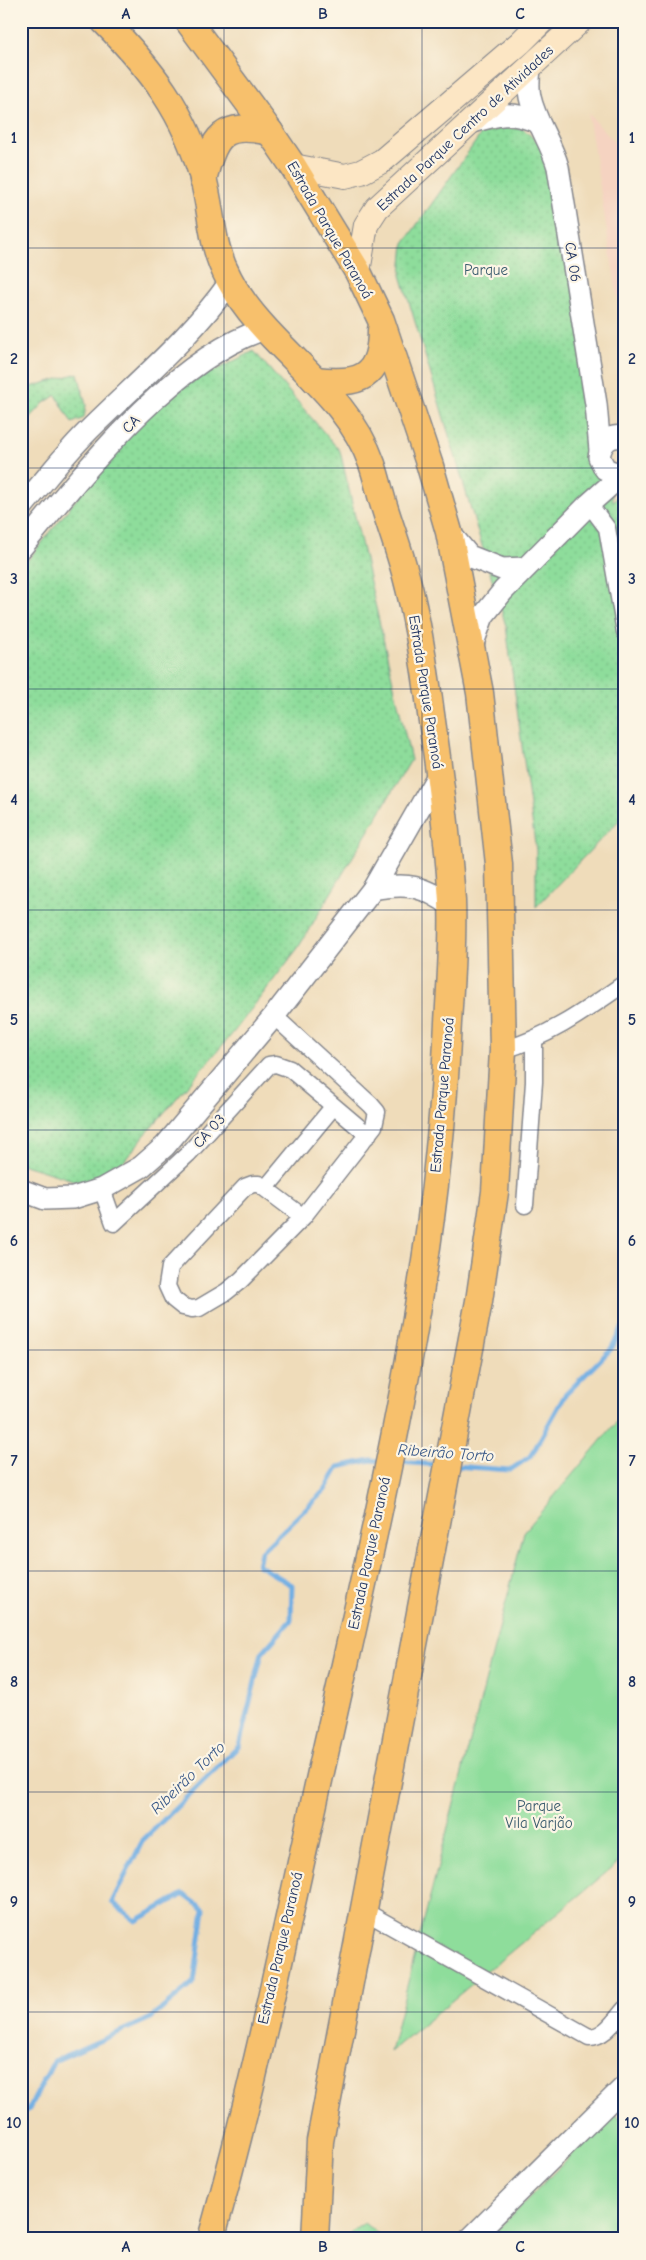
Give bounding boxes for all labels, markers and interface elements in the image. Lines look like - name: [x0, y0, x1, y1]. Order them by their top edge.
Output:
- text: A: [122, 5, 131, 23]
- text: B: [318, 5, 328, 23]
- text: C: [515, 5, 525, 23]
- street label: Estrada Parque Centro de Atividades: [373, 41, 557, 215]
- text: 1: [11, 129, 17, 147]
- text: 1: [629, 129, 635, 147]
- street label: Estrada Parque Paranoá: [283, 158, 377, 302]
- street label: CA 06: [561, 241, 585, 283]
- park label: Parque: [464, 261, 509, 279]
- text: 2: [10, 350, 18, 368]
- text: 2: [628, 350, 636, 368]
- street label: CA: [118, 411, 144, 437]
- text: 3: [10, 570, 18, 588]
- text: 3: [628, 570, 636, 588]
- street label: Estrada Parque Paranoá: [405, 614, 447, 770]
- text: 4: [10, 791, 18, 809]
- text: 4: [628, 791, 636, 809]
- text: 5: [10, 1011, 18, 1029]
- text: 5: [628, 1011, 636, 1029]
- street label: Estrada Parque Paranoá: [426, 1017, 458, 1173]
- street label: CA 03: [189, 1110, 229, 1152]
- text: 6: [10, 1232, 18, 1250]
- text: 6: [628, 1232, 636, 1250]
- water label: Ribeirão Torto: [397, 1441, 495, 1465]
- text: 7: [10, 1452, 18, 1470]
- text: 7: [628, 1452, 636, 1470]
- street label: Estrada Parque Paranoá: [344, 1475, 394, 1631]
- text: 8: [10, 1673, 18, 1691]
- text: 8: [628, 1673, 636, 1691]
- water label: Ribeirão Torto: [147, 1738, 229, 1818]
- park label: Parque Vila Varjão: [505, 1797, 573, 1832]
- street label: Estrada Parque Paranoá: [254, 1870, 306, 2026]
- text: 9: [10, 1893, 18, 1911]
- text: 9: [628, 1893, 636, 1911]
- text: 10: [6, 2114, 22, 2132]
- text: 10: [624, 2114, 640, 2132]
- text: A: [122, 2238, 131, 2256]
- text: B: [318, 2238, 328, 2256]
- text: C: [515, 2238, 525, 2256]

